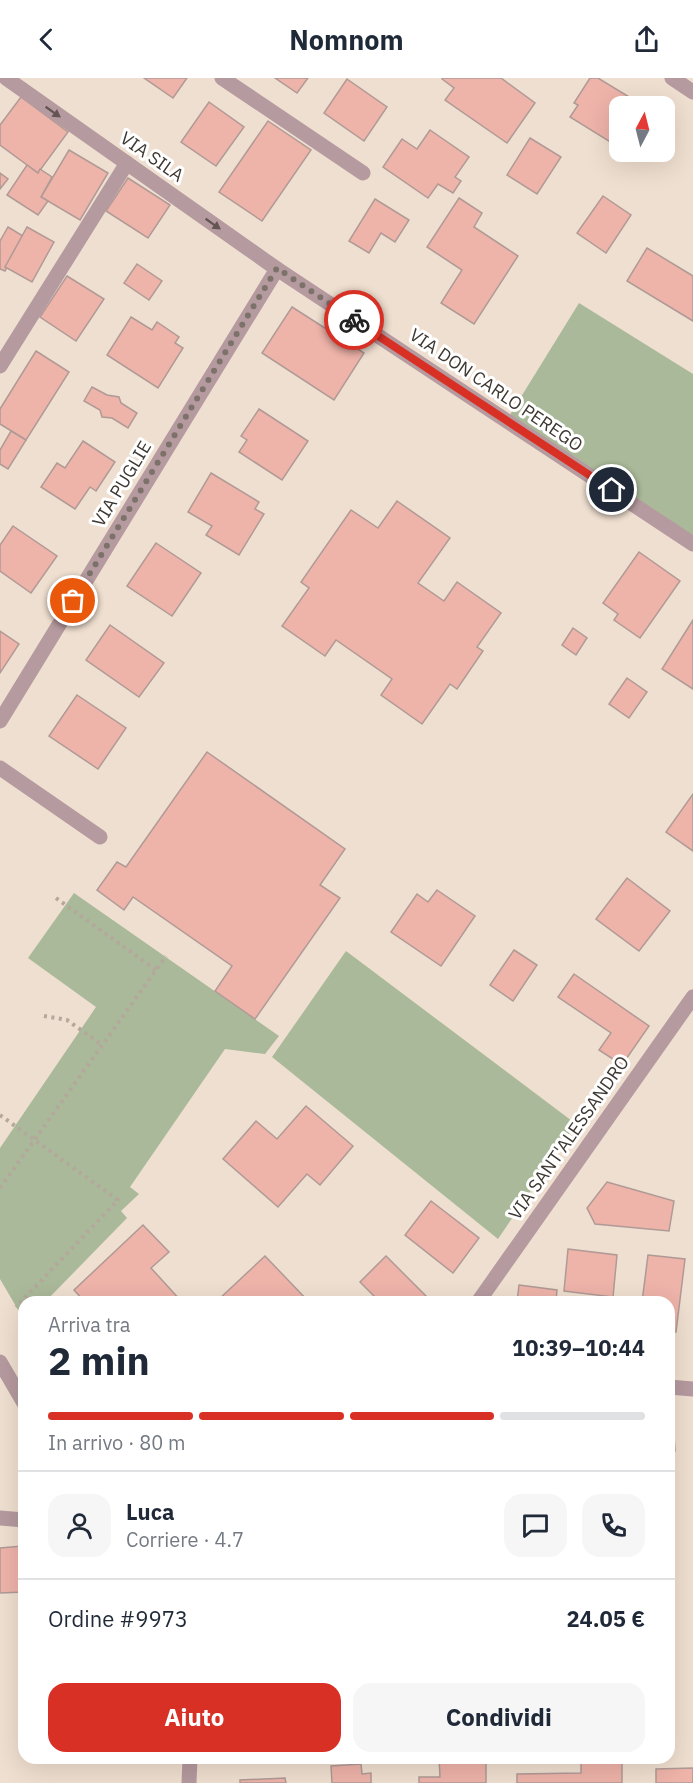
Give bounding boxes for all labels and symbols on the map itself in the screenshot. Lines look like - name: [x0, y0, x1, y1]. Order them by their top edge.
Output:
- north arrow: [609, 96, 675, 162]
- one-way arrow: [45, 106, 61, 118]
- street label: VIA SILA: [116, 126, 189, 187]
- one-way arrow: [205, 218, 221, 229]
- courier: [324, 290, 384, 350]
- street label: VIA DON CARLO PEREGO: [405, 323, 587, 456]
- street label: VIA PUGLIE: [87, 437, 156, 531]
- pin: [586, 464, 637, 515]
- pin: [47, 575, 98, 626]
- street label: VIA SANT'ALESSANDRO: [503, 1051, 634, 1224]

